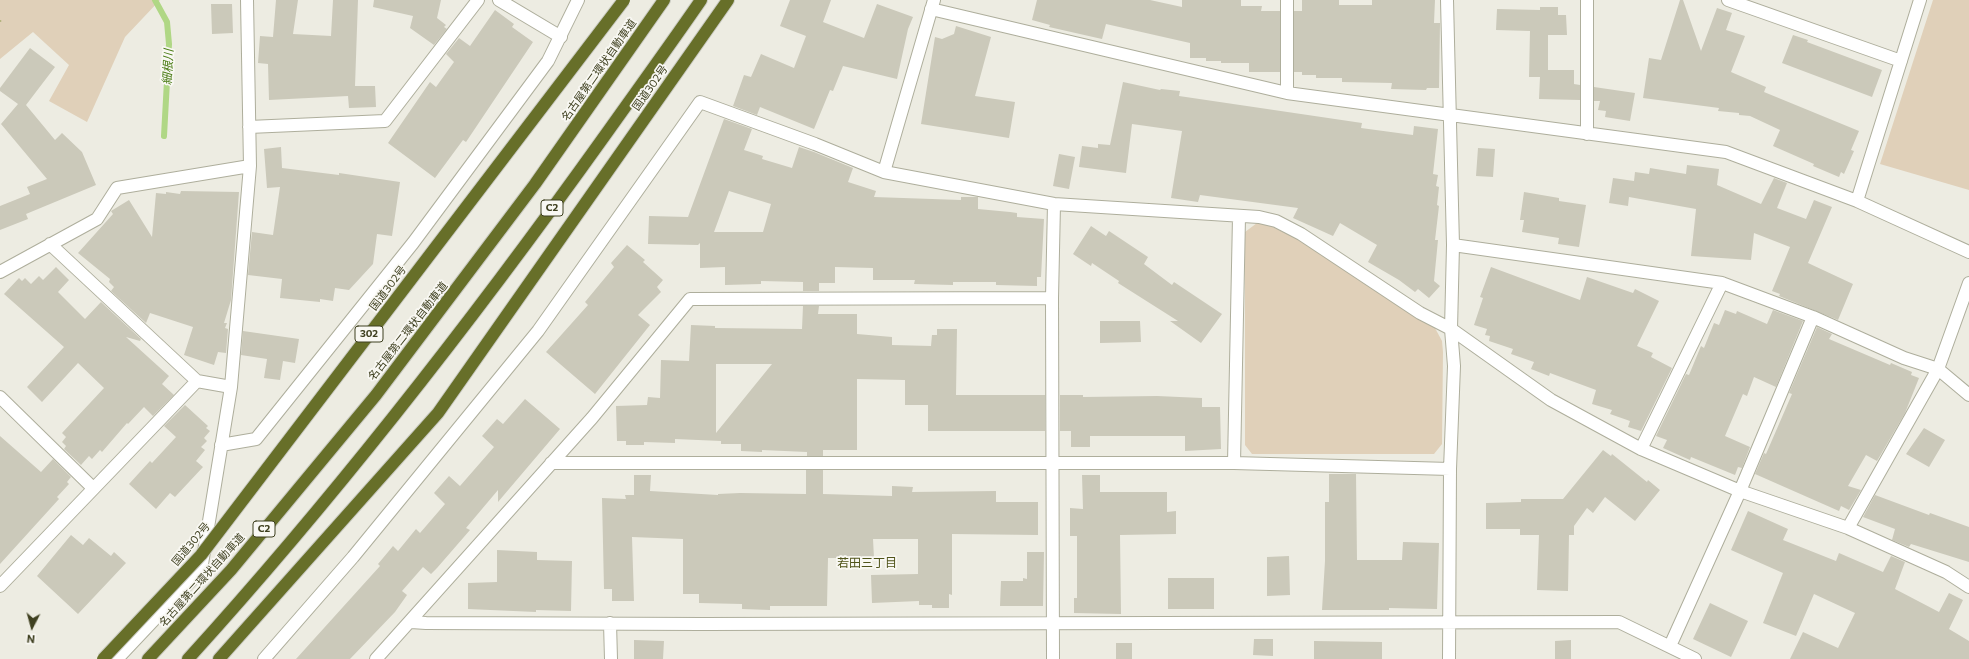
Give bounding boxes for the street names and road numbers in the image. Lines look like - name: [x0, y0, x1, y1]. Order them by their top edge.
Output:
- street label: 名古屋第二環状自動車道: [559, 17, 639, 123]
- street label: 国道302号: [630, 63, 670, 113]
- road number: C2: [541, 200, 563, 216]
- street label: 国道302号: [367, 263, 409, 313]
- street label: 名古屋第二環状自動車道: [366, 279, 450, 383]
- road number: 302: [355, 326, 383, 342]
- street label: 国道302号: [169, 520, 213, 568]
- road number: C2: [253, 521, 275, 537]
- street label: 名古屋第二環状自動車道: [157, 531, 247, 629]

